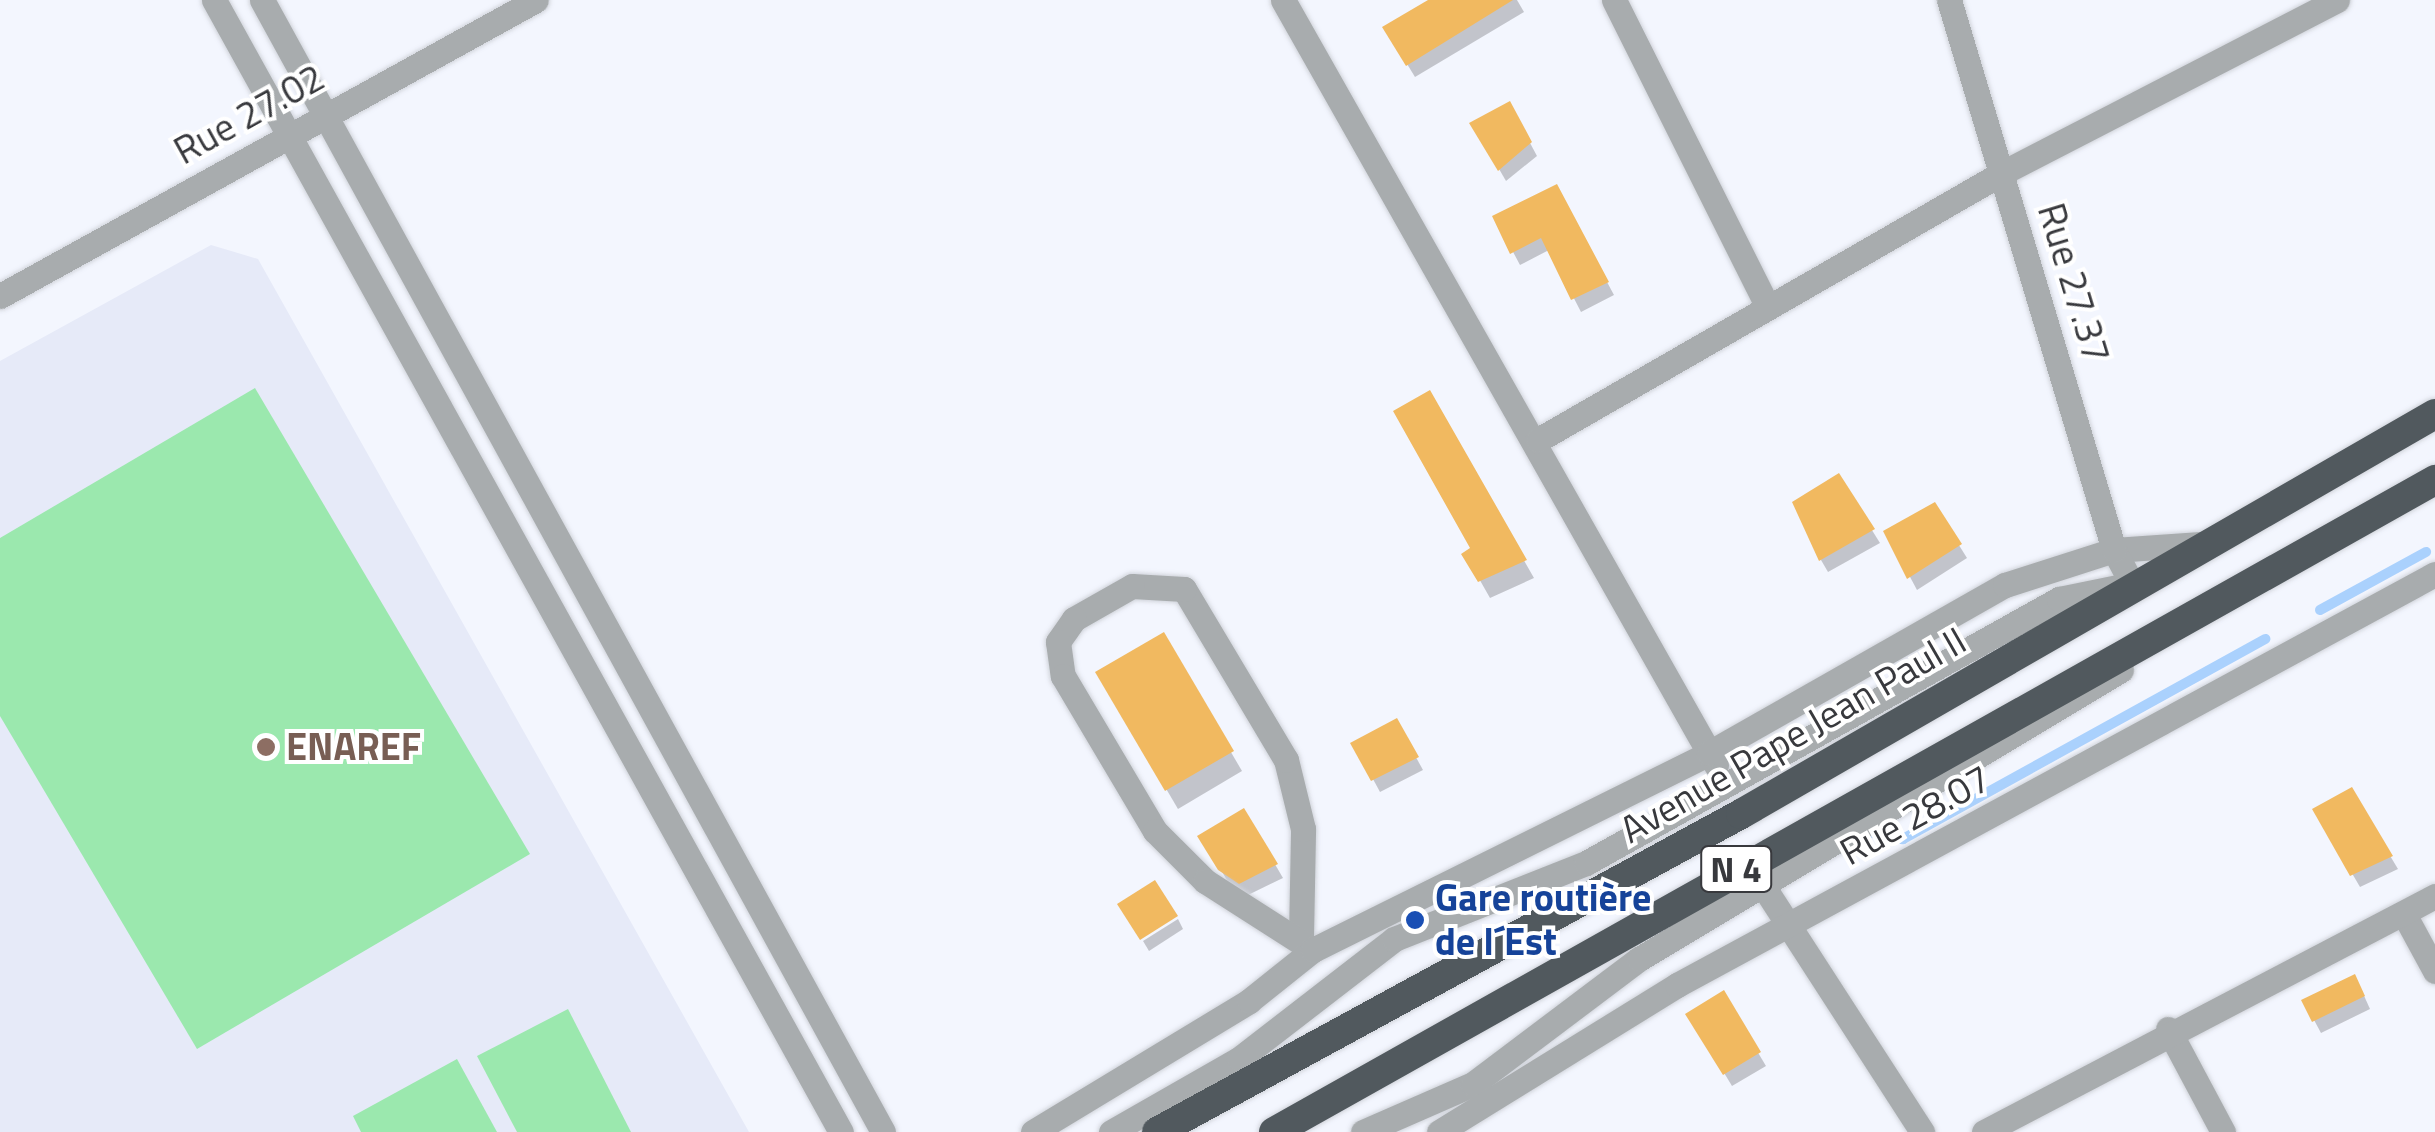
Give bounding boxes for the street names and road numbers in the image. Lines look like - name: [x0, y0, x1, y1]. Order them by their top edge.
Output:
- street label: Rue 27.02: [166, 54, 332, 174]
- street label: Rue 27.37: [2028, 198, 2120, 368]
- street label: Avenue Pape Jean Paul II: [1612, 617, 1974, 853]
- street label: Rue 28.07: [1832, 755, 1998, 875]
- road number: N 4: [1698, 839, 1774, 899]

